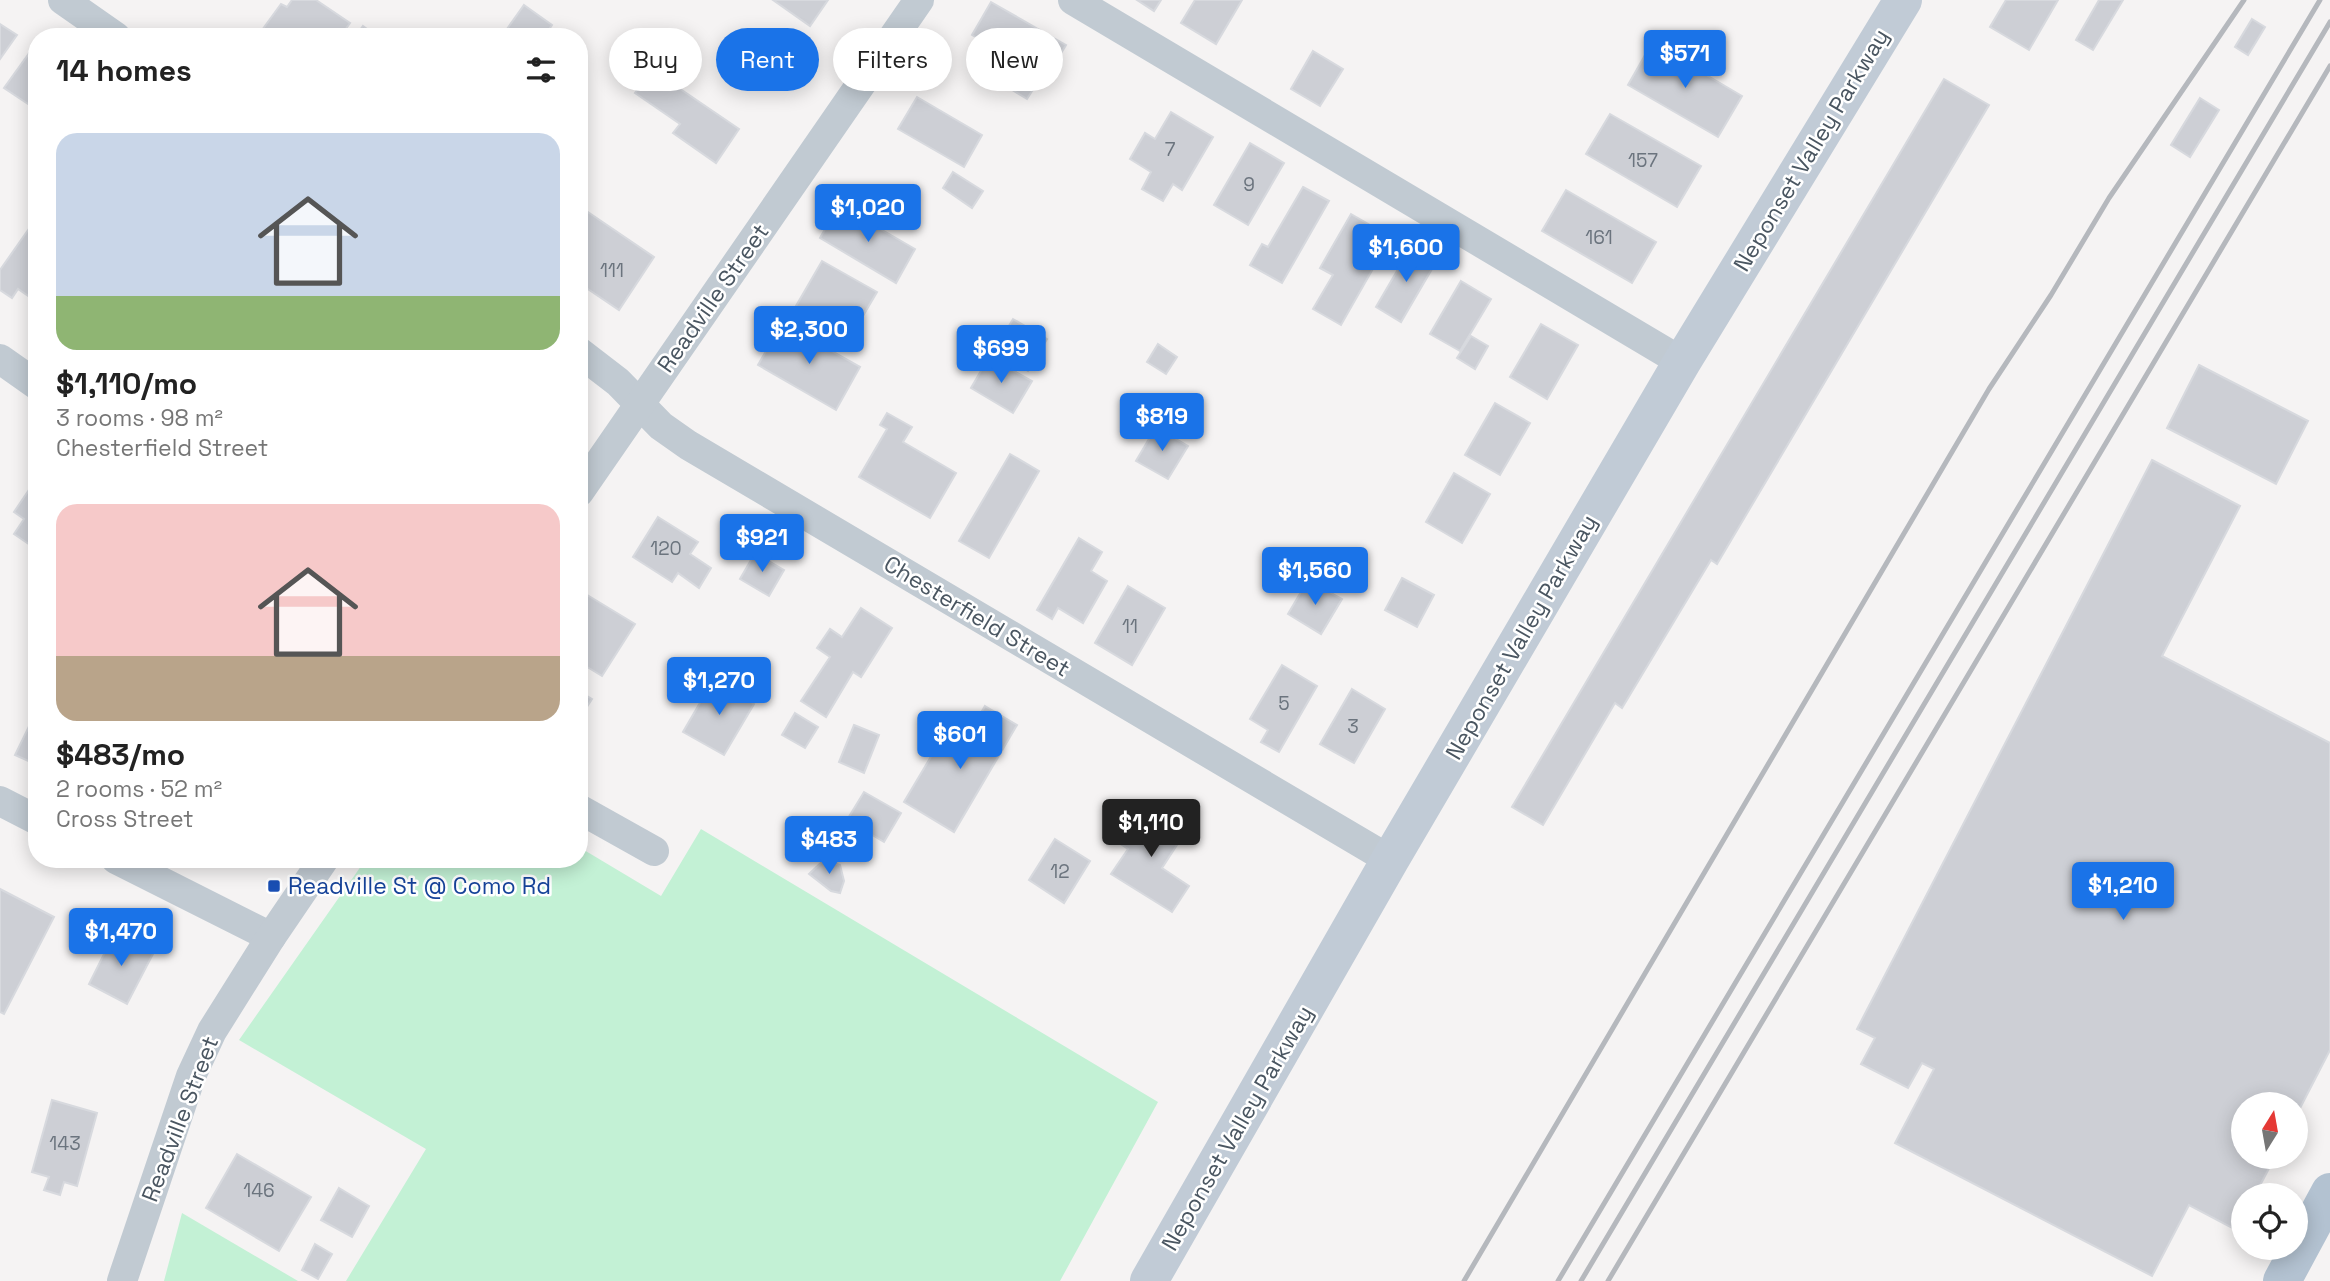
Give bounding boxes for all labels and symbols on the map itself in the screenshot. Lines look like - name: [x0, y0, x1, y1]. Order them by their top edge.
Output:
- street label: Neponset Valley Parkway: [1727, 23, 1895, 277]
- pin: $571: [1644, 31, 1726, 90]
- house number: 7: [1165, 137, 1176, 162]
- house number: 157: [1628, 148, 1658, 173]
- house number: 9: [1243, 172, 1255, 197]
- pin: $1,020: [811, 184, 925, 244]
- street label: Readville Street: [651, 218, 775, 378]
- pin: $1,600: [1349, 224, 1463, 284]
- house number: 161: [1585, 225, 1613, 250]
- house number: 111: [600, 258, 624, 283]
- pin: $2,300: [752, 306, 866, 366]
- pin: $699: [960, 326, 1042, 385]
- pin: $819: [1121, 393, 1203, 453]
- street label: Neponset Valley Parkway: [1438, 509, 1604, 765]
- pin: $921: [721, 514, 803, 574]
- house number: 120: [650, 536, 682, 561]
- street label: Chesterfield Street: [878, 548, 1076, 684]
- pin: $1,560: [1258, 548, 1372, 607]
- house number: 11: [1122, 614, 1138, 639]
- pin: $1,270: [662, 658, 776, 717]
- house number: 5: [1278, 691, 1290, 716]
- pin: $601: [919, 712, 1001, 771]
- house number: 3: [1347, 714, 1359, 739]
- pin: $1,110: [1094, 800, 1208, 859]
- pin: $483: [788, 816, 870, 876]
- house number: 12: [1050, 859, 1070, 884]
- pin: $1,210: [2066, 862, 2180, 922]
- place label: Readville St @ Como Rd: [288, 871, 551, 901]
- marker: Readville St @ Como Rd: [266, 878, 282, 894]
- pin: $1,470: [64, 908, 178, 968]
- street label: Neponset Valley Parkway: [1154, 1000, 1320, 1256]
- street label: Readville Street: [135, 1032, 225, 1206]
- north arrow: [2231, 1092, 2308, 1169]
- house number: 143: [49, 1131, 81, 1156]
- house number: 146: [243, 1178, 275, 1203]

